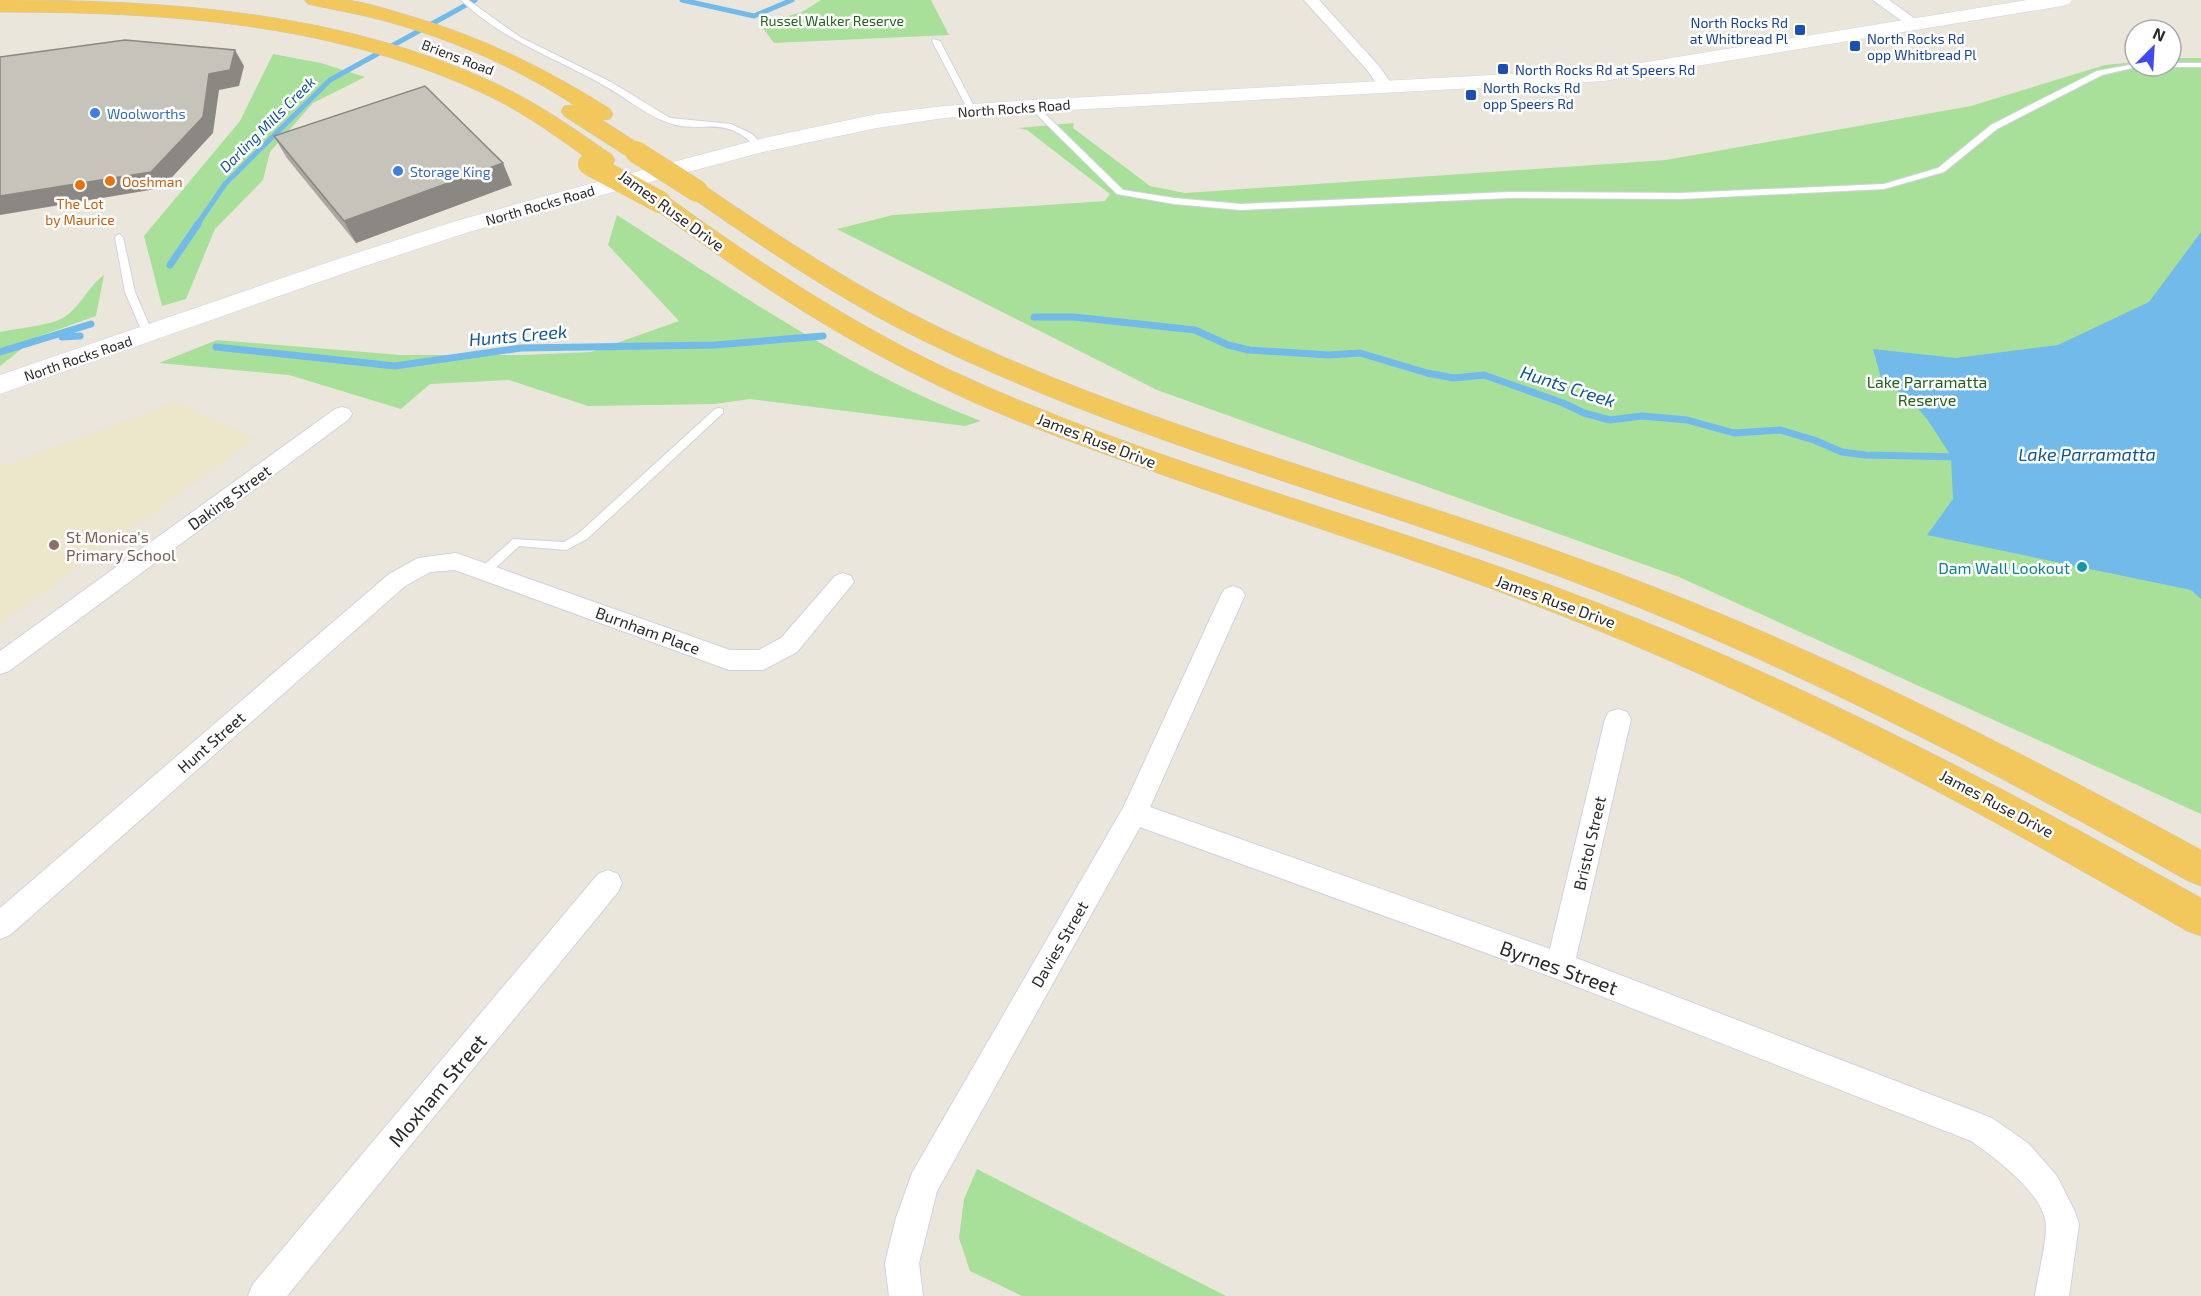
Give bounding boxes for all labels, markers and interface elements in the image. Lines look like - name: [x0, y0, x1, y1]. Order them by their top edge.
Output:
- park label: Russel Walker Reserve: [760, 12, 904, 29]
- place label: North Rocks Rd at Whitbread Pl: [1690, 14, 1789, 47]
- north arrow: [2123, 18, 2183, 78]
- marker: North Rocks Rd at Whitbread Pl: [1793, 23, 1807, 37]
- text: N: [2150, 23, 2168, 45]
- place label: North Rocks Rd opp Whitbread Pl: [1867, 30, 1977, 63]
- street label: Briens Road: [420, 35, 496, 79]
- marker: North Rocks Rd opp Whitbread Pl: [1848, 39, 1862, 53]
- place label: North Rocks Rd at Speers Rd: [1515, 61, 1695, 78]
- marker: North Rocks Rd at Speers Rd: [1496, 62, 1510, 76]
- water label: Darling Mills Creek: [215, 72, 319, 176]
- place label: North Rocks Rd opp Speers Rd: [1483, 79, 1580, 112]
- marker: North Rocks Rd opp Speers Rd: [1464, 88, 1478, 102]
- street label: North Rocks Road: [957, 96, 1071, 120]
- place label: Woolworths: [107, 105, 186, 122]
- marker: Woolworths: [88, 106, 102, 120]
- place label: Storage King: [410, 163, 491, 180]
- marker: Storage King: [391, 164, 405, 178]
- street label: James Ruse Drive: [616, 165, 728, 255]
- place label: Ooshman: [122, 173, 183, 190]
- marker: Ooshman: [103, 174, 117, 188]
- marker: The Lot by Maurice: [73, 178, 87, 192]
- street label: North Rocks Road: [483, 181, 597, 229]
- place label: The Lot by Maurice: [45, 195, 115, 228]
- water label: Hunts Creek: [468, 320, 568, 350]
- street label: North Rocks Road: [22, 332, 134, 384]
- water label: Hunts Creek: [1518, 360, 1618, 412]
- park label: Lake Parramatta Reserve: [1867, 372, 1987, 409]
- street label: James Ruse Drive: [1035, 409, 1159, 471]
- water label: Lake Parramatta: [2018, 443, 2156, 465]
- street label: Daking Street: [184, 461, 274, 533]
- place label: St Monica's Primary School: [66, 527, 176, 564]
- marker: St Monica's Primary School: [47, 538, 61, 552]
- place label: Dam Wall Lookout: [1938, 558, 2070, 577]
- marker: Dam Wall Lookout: [2075, 560, 2089, 574]
- street label: James Ruse Drive: [1494, 571, 1618, 631]
- street label: Burnham Place: [593, 602, 703, 658]
- street label: Hunt Street: [173, 708, 249, 776]
- street label: James Ruse Drive: [1937, 765, 2057, 841]
- street label: Bristol Street: [1569, 794, 1609, 892]
- street label: Davies Street: [1027, 897, 1091, 991]
- street label: Byrnes Street: [1497, 935, 1622, 1000]
- street label: Moxham Street: [383, 1029, 491, 1151]

